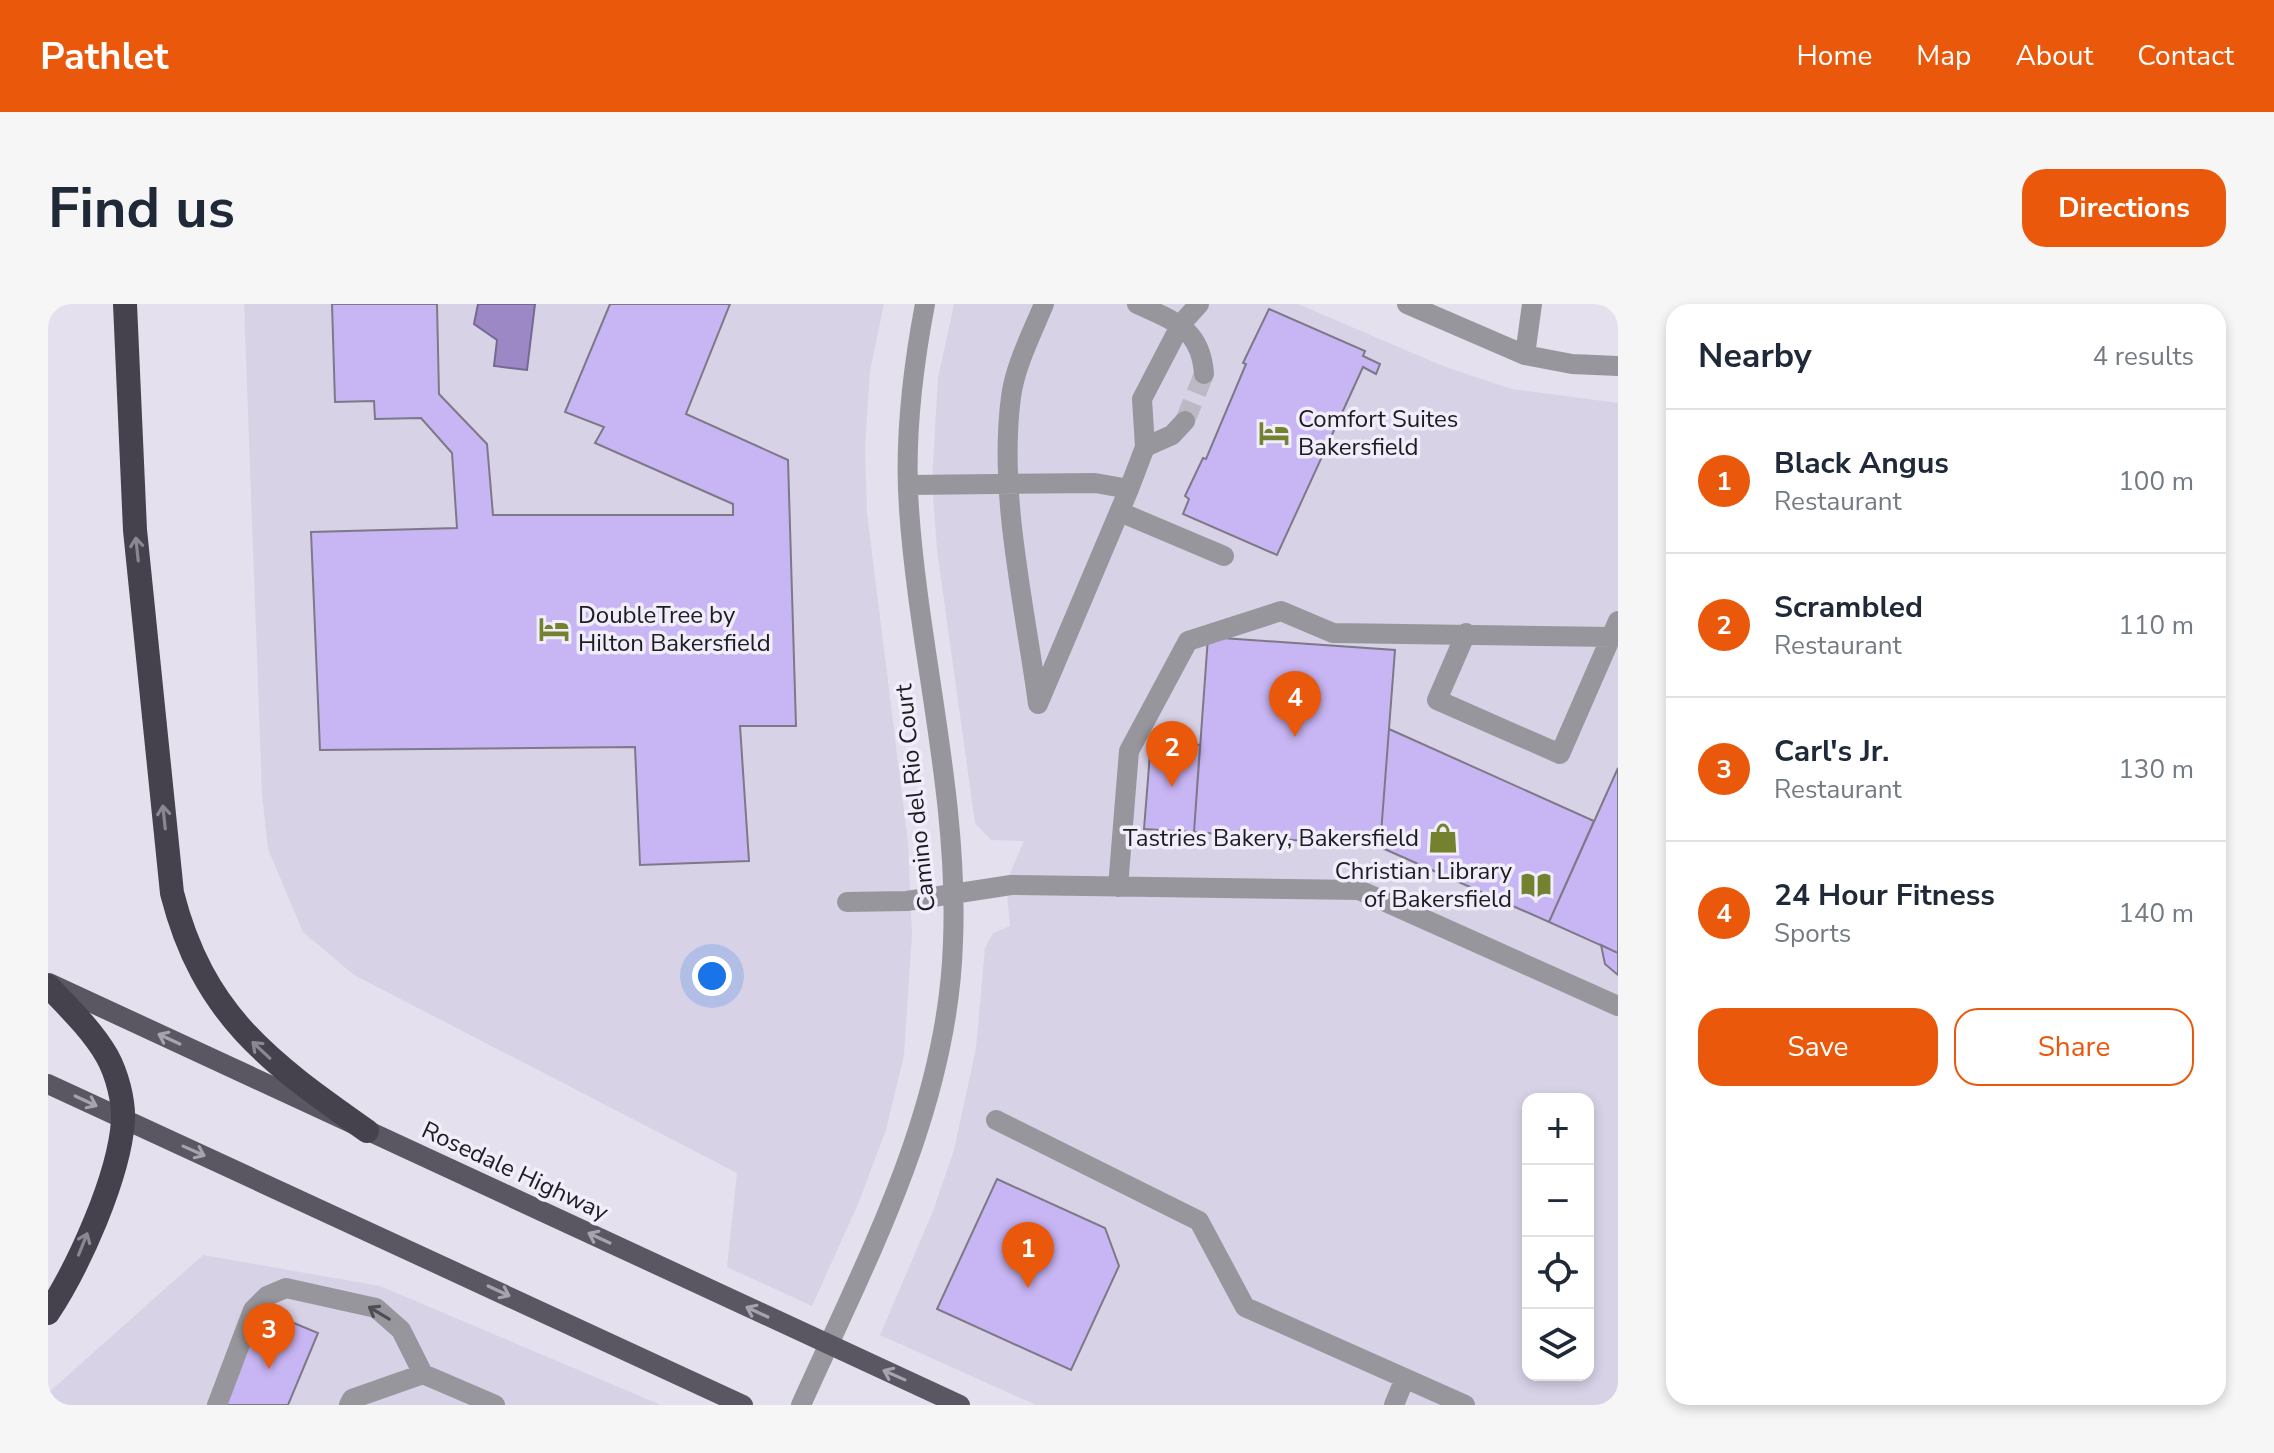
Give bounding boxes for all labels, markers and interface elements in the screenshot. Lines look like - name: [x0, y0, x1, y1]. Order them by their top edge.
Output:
- text: Pathlet: [40, 31, 169, 82]
- text: Home: [1797, 37, 1872, 75]
- text: Map: [1916, 37, 1971, 75]
- text: About: [2015, 37, 2093, 75]
- text: Contact: [2137, 37, 2234, 75]
- button: Directions: [2022, 169, 2226, 247]
- text: Find us: [48, 170, 235, 247]
- text: Nearby: [1698, 333, 1812, 379]
- text: 4 results: [2093, 339, 2194, 374]
- place label: Comfort Suites Bakersfield: [1298, 403, 1458, 463]
- hotel icon: Comfort Suites Bakersfield: [1257, 416, 1291, 450]
- text: Black Angus: [1774, 443, 1949, 484]
- text: 1: [1716, 464, 1732, 499]
- text: 100 m: [2118, 464, 2194, 499]
- text: Restaurant: [1774, 484, 1902, 519]
- one-way arrow: [129, 536, 144, 563]
- text: Scrambled: [1774, 587, 1923, 628]
- place label: DoubleTree by Hilton Bakersfield: [578, 599, 771, 659]
- text: 2: [1716, 608, 1732, 643]
- text: 110 m: [2118, 608, 2194, 643]
- hotel icon: DoubleTree by Hilton Bakersfield: [537, 612, 571, 646]
- text: Restaurant: [1774, 628, 1902, 663]
- pin: 4: [1269, 671, 1321, 737]
- street label: Camino del Rio Court: [887, 682, 943, 913]
- pin: 2: [1146, 721, 1198, 787]
- text: Carl's Jr.: [1774, 731, 1889, 772]
- text: 3: [1716, 752, 1732, 787]
- text: 130 m: [2118, 752, 2194, 787]
- text: Restaurant: [1774, 772, 1902, 807]
- one-way arrow: [156, 804, 171, 831]
- shop icon: Tastries Bakery, Bakersfield: [1426, 821, 1460, 855]
- place label: Tastries Bakery, Bakersfield: [1123, 822, 1419, 854]
- place label: Christian Library of Bakersfield: [1335, 855, 1513, 915]
- library icon: Christian Library of Bakersfield: [1519, 868, 1553, 902]
- text: 24 Hour Fitness: [1774, 875, 1995, 916]
- text: 4: [1716, 896, 1732, 931]
- text: 140 m: [2118, 896, 2194, 931]
- text: Sports: [1774, 916, 1851, 951]
- your location: [692, 956, 732, 996]
- button: Save: [1698, 1008, 1938, 1086]
- button: Share: [1954, 1008, 2194, 1086]
- one-way arrow: [157, 1031, 181, 1046]
- one-way arrow: [251, 1041, 271, 1059]
- map controls: [1522, 1093, 1594, 1381]
- button: +: [1522, 1093, 1594, 1165]
- one-way arrow: [73, 1095, 97, 1110]
- street label: Rosedale Highway: [417, 1114, 614, 1229]
- one-way arrow: [182, 1145, 206, 1160]
- button: −: [1522, 1165, 1594, 1237]
- pin: 1: [1002, 1222, 1054, 1288]
- one-way arrow: [587, 1230, 611, 1245]
- one-way arrow: [77, 1232, 92, 1257]
- button: locate: [1522, 1237, 1594, 1309]
- one-way arrow: [487, 1284, 511, 1299]
- pin: 3: [243, 1303, 295, 1369]
- one-way arrow: [746, 1304, 770, 1319]
- one-way arrow: [368, 1305, 390, 1321]
- button: layers: [1522, 1309, 1594, 1381]
- one-way arrow: [882, 1367, 906, 1382]

